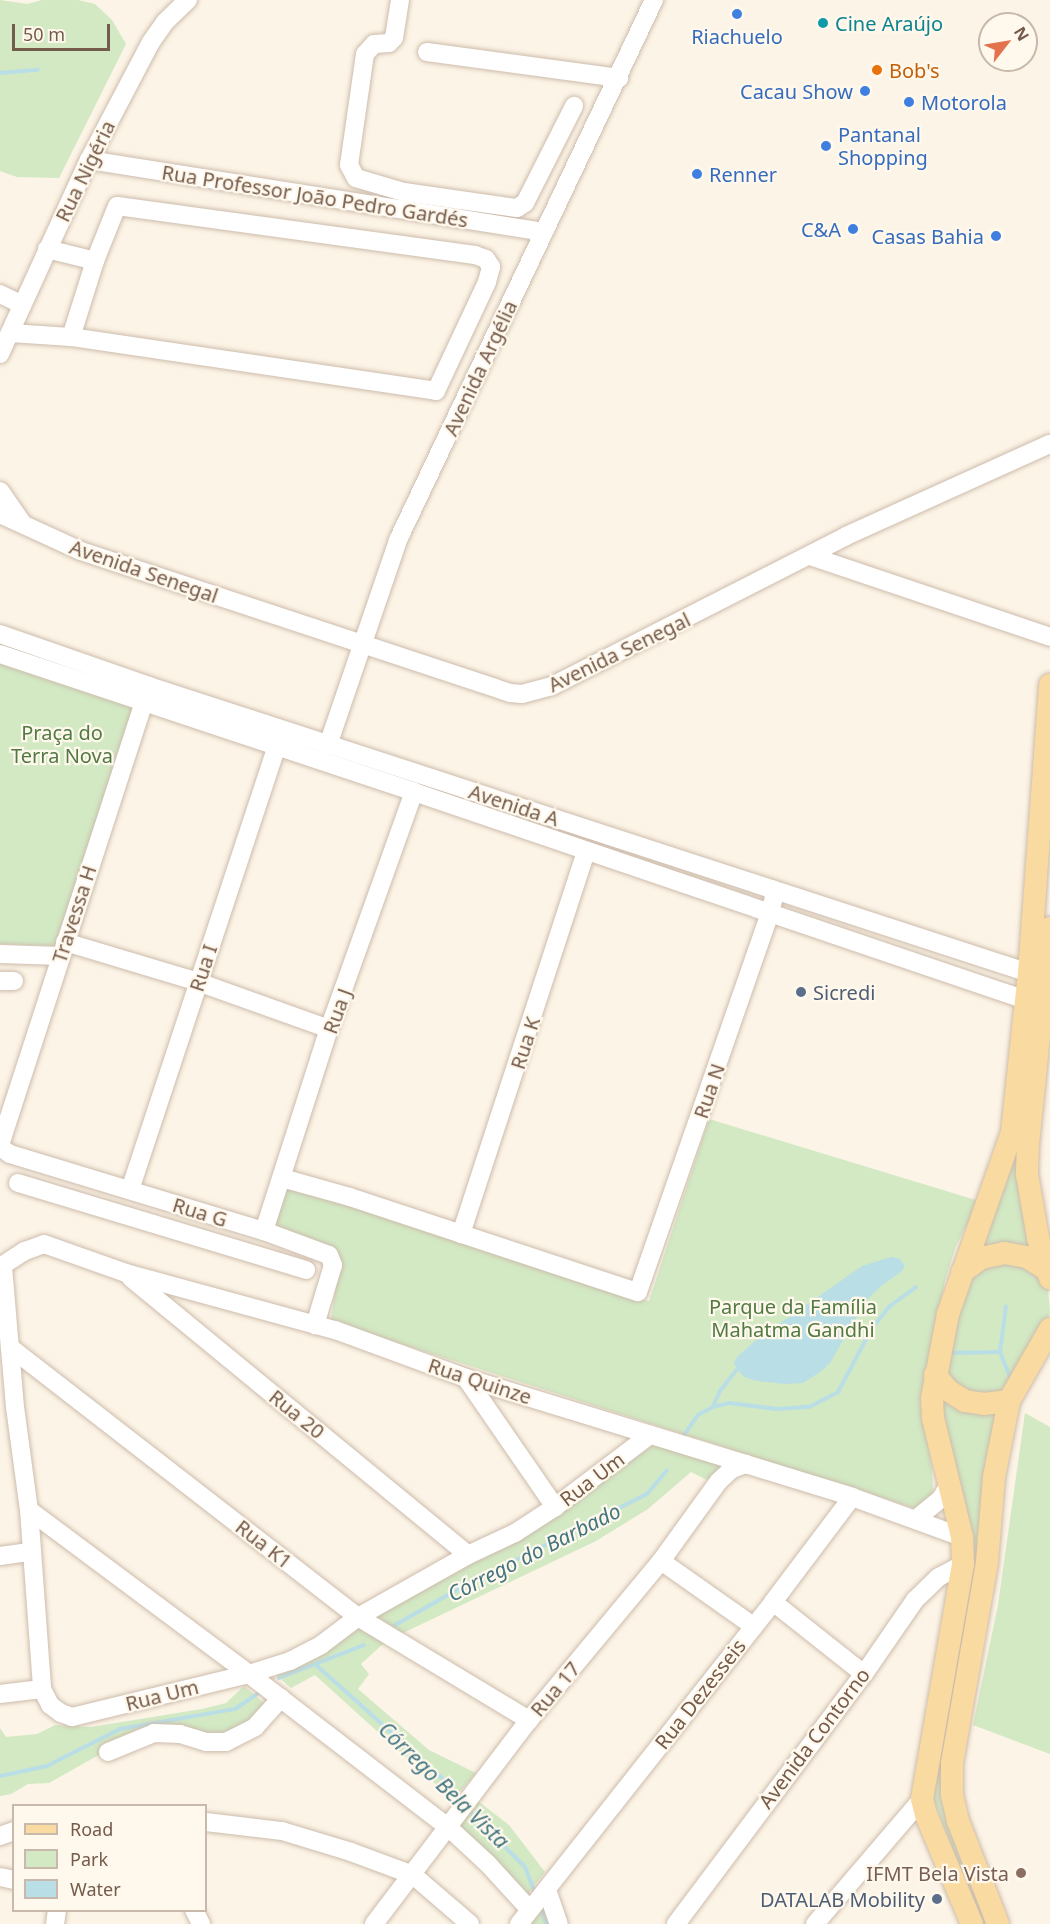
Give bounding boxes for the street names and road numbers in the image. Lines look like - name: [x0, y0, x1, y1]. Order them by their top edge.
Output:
- street label: Rua Nigéria: [50, 116, 120, 226]
- street label: Rua Professor João Pedro Gardés: [160, 160, 470, 232]
- street label: Avenida Argélia: [438, 297, 522, 439]
- street label: Avenida Senegal: [67, 534, 221, 608]
- street label: Avenida Senegal: [544, 607, 694, 697]
- street label: Avenida A: [466, 779, 562, 831]
- street label: Travessa H: [47, 862, 101, 966]
- street label: Rua I: [184, 941, 222, 995]
- street label: Rua J: [318, 985, 356, 1037]
- street label: Rua K: [505, 1014, 545, 1072]
- street label: Rua N: [688, 1060, 730, 1122]
- street label: Rua G: [170, 1192, 230, 1232]
- street label: Rua Quinze: [425, 1353, 535, 1409]
- street label: Rua 20: [265, 1385, 329, 1443]
- street label: Rua Um: [555, 1447, 629, 1511]
- street label: Rua K1: [231, 1515, 297, 1573]
- street label: Rua Dezesseis: [650, 1634, 750, 1754]
- street label: Rua 17: [525, 1657, 585, 1721]
- street label: Avenida Contorno: [753, 1663, 875, 1813]
- street label: Rua Um: [123, 1674, 201, 1716]

